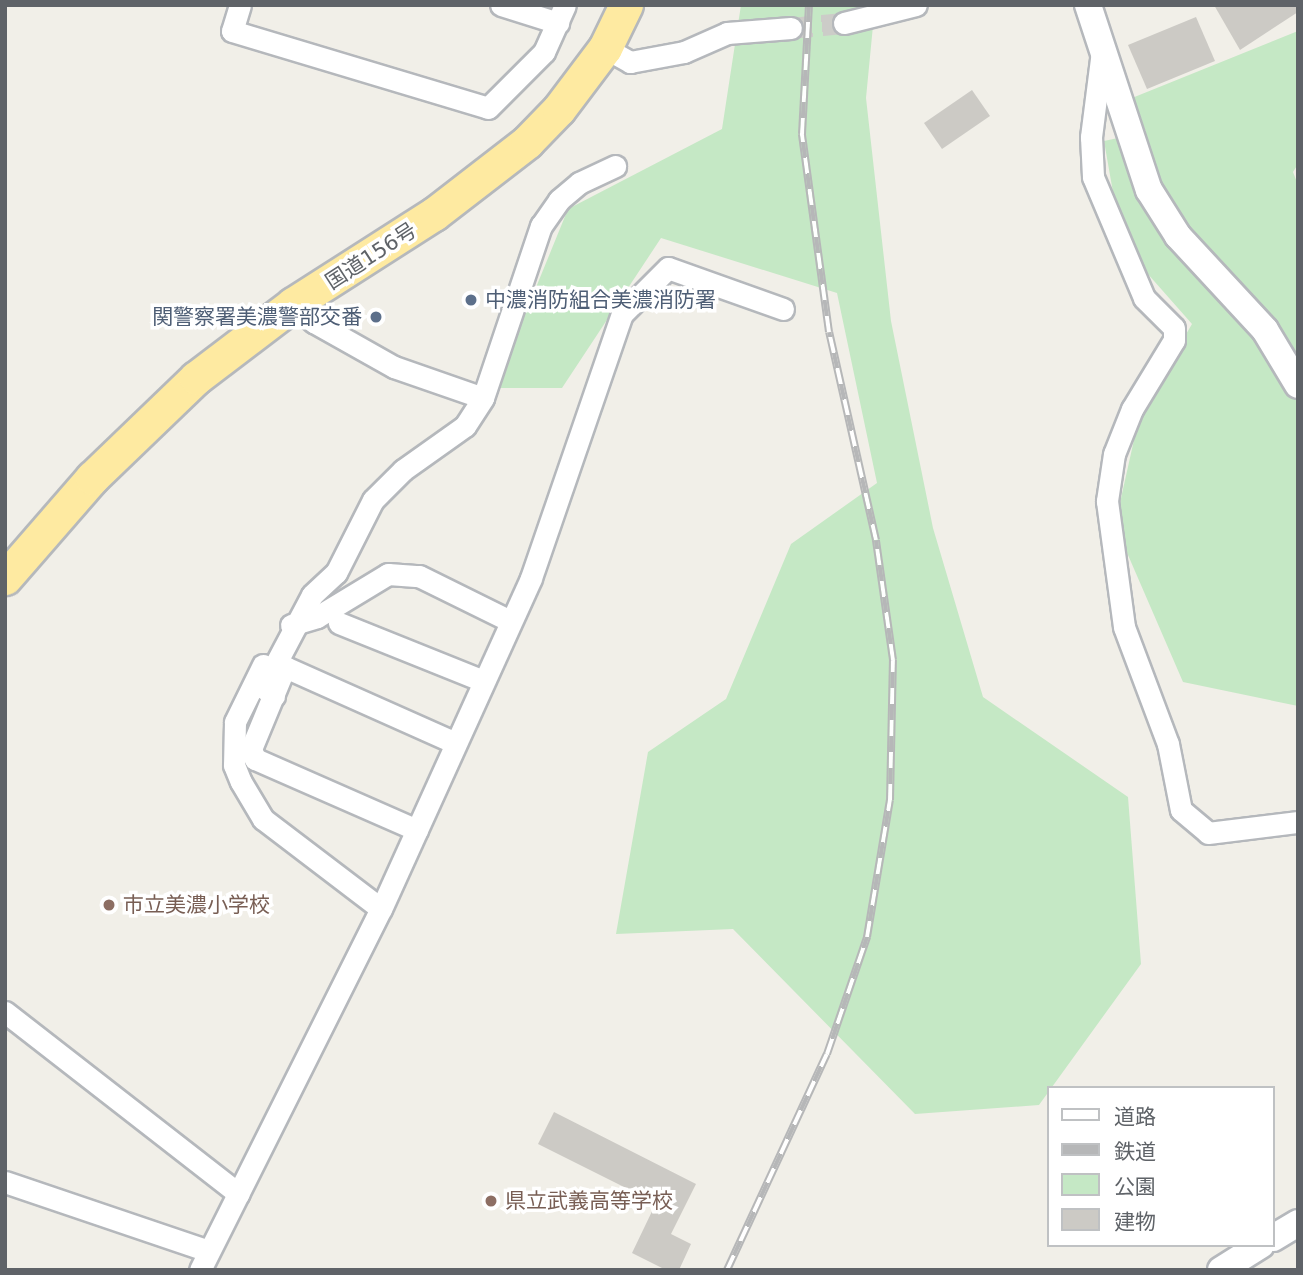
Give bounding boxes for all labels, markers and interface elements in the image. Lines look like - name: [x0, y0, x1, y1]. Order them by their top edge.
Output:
- street label: 国道156号: [321, 217, 421, 295]
- place label: 中濃消防組合美濃消防署: [485, 287, 716, 313]
- marker: 中濃消防組合美濃消防署: [463, 292, 479, 308]
- place label: 関警察署美濃警部交番: [152, 304, 362, 330]
- marker: 関警察署美濃警部交番: [368, 309, 384, 325]
- place label: 市立美濃小学校: [123, 892, 270, 918]
- marker: 市立美濃小学校: [101, 897, 117, 913]
- legend: [1048, 1086, 1275, 1247]
- text: 道路: [1114, 1105, 1156, 1129]
- text: 鉄道: [1114, 1140, 1156, 1164]
- text: 公園: [1114, 1175, 1156, 1199]
- place label: 県立武義高等学校: [505, 1188, 673, 1214]
- marker: 県立武義高等学校: [483, 1193, 499, 1209]
- text: 建物: [1114, 1210, 1156, 1234]

